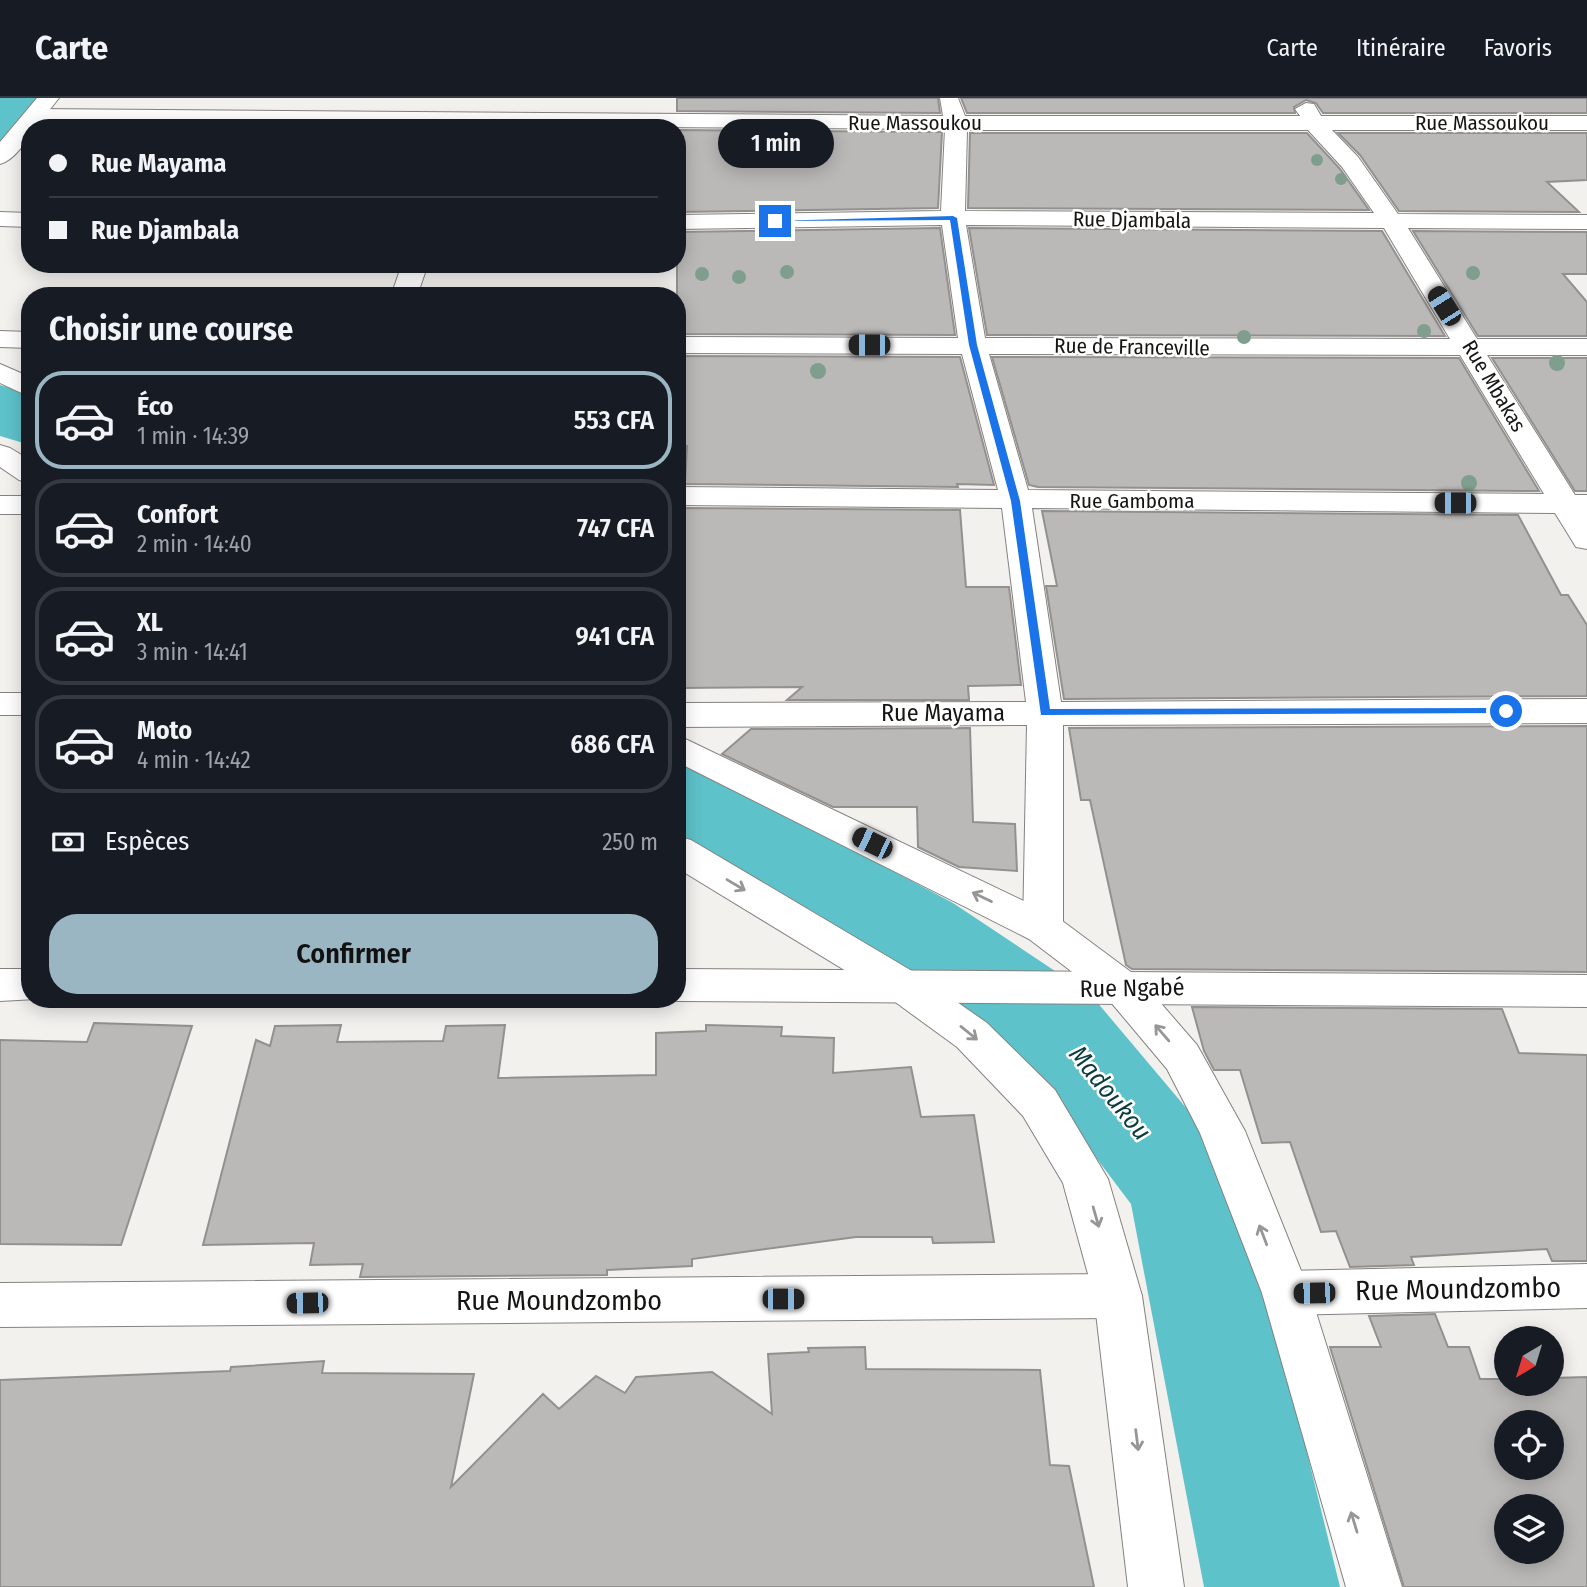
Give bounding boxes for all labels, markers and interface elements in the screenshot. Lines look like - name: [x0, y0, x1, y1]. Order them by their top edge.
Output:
- text: Carte: [35, 28, 108, 68]
- text: Carte: [1267, 34, 1318, 62]
- text: Itinéraire: [1356, 34, 1446, 62]
- text: Favoris: [1484, 34, 1552, 62]
- street label: Rue Massoukou: [848, 110, 982, 136]
- street label: Rue Massoukou: [1415, 110, 1549, 136]
- callout: 1 min: [717, 120, 833, 169]
- text: 1 min: [751, 129, 801, 157]
- text: Rue Mayama: [91, 148, 227, 179]
- route end: [759, 205, 791, 237]
- street label: Rue Djambala: [1073, 206, 1191, 234]
- text: Rue Djambala: [91, 215, 239, 246]
- car: [1424, 283, 1465, 329]
- text: Choisir une course: [49, 310, 293, 348]
- street label: Rue de Franceville: [1054, 333, 1210, 361]
- car: [849, 335, 891, 356]
- street label: Rue Mbakas: [1456, 335, 1532, 437]
- icon: car: [53, 389, 116, 452]
- text: Éco: [137, 391, 174, 422]
- text: 553 CFA: [574, 405, 654, 436]
- text: 1 min · 14:39: [137, 422, 249, 450]
- street label: Rue Gamboma: [1070, 488, 1194, 514]
- car: [1435, 493, 1477, 514]
- icon: car: [53, 497, 116, 560]
- text: Confort: [137, 499, 218, 530]
- text: 747 CFA: [577, 513, 654, 544]
- text: 2 min · 14:40: [137, 530, 252, 558]
- icon: car: [53, 605, 116, 668]
- text: XL: [137, 607, 163, 638]
- text: 941 CFA: [575, 621, 654, 652]
- text: 3 min · 14:41: [137, 638, 248, 666]
- route start: [1490, 695, 1522, 727]
- street label: Rue Mayama: [881, 699, 1005, 727]
- icon: car: [53, 713, 116, 776]
- text: Moto: [137, 715, 192, 746]
- text: 686 CFA: [570, 729, 654, 760]
- text: 4 min · 14:42: [137, 746, 251, 774]
- icon: cash: [49, 823, 87, 861]
- car: [849, 824, 896, 862]
- text: Espèces: [105, 826, 189, 857]
- text: 250 m: [602, 828, 658, 856]
- one-way arrow: [725, 878, 745, 892]
- one-way arrow: [972, 890, 993, 904]
- button: Confirmer: [49, 914, 658, 994]
- street label: Rue Ngabé: [1079, 973, 1185, 1003]
- one-way arrow: [1154, 1024, 1170, 1042]
- one-way arrow: [959, 1026, 977, 1041]
- water label: Madoukou: [1062, 1039, 1158, 1147]
- one-way arrow: [1090, 1206, 1103, 1228]
- one-way arrow: [1256, 1224, 1269, 1246]
- street label: Rue Moundzombo: [1355, 1271, 1561, 1307]
- car: [1293, 1282, 1336, 1304]
- street label: Rue Moundzombo: [456, 1284, 662, 1317]
- car: [763, 1289, 805, 1310]
- car: [286, 1292, 329, 1314]
- north arrow: [1494, 1326, 1564, 1396]
- map controls: [1494, 1326, 1564, 1564]
- button: locate: [1494, 1410, 1564, 1480]
- one-way arrow: [1131, 1428, 1144, 1451]
- button: layers: [1494, 1494, 1564, 1564]
- one-way arrow: [1347, 1511, 1360, 1533]

